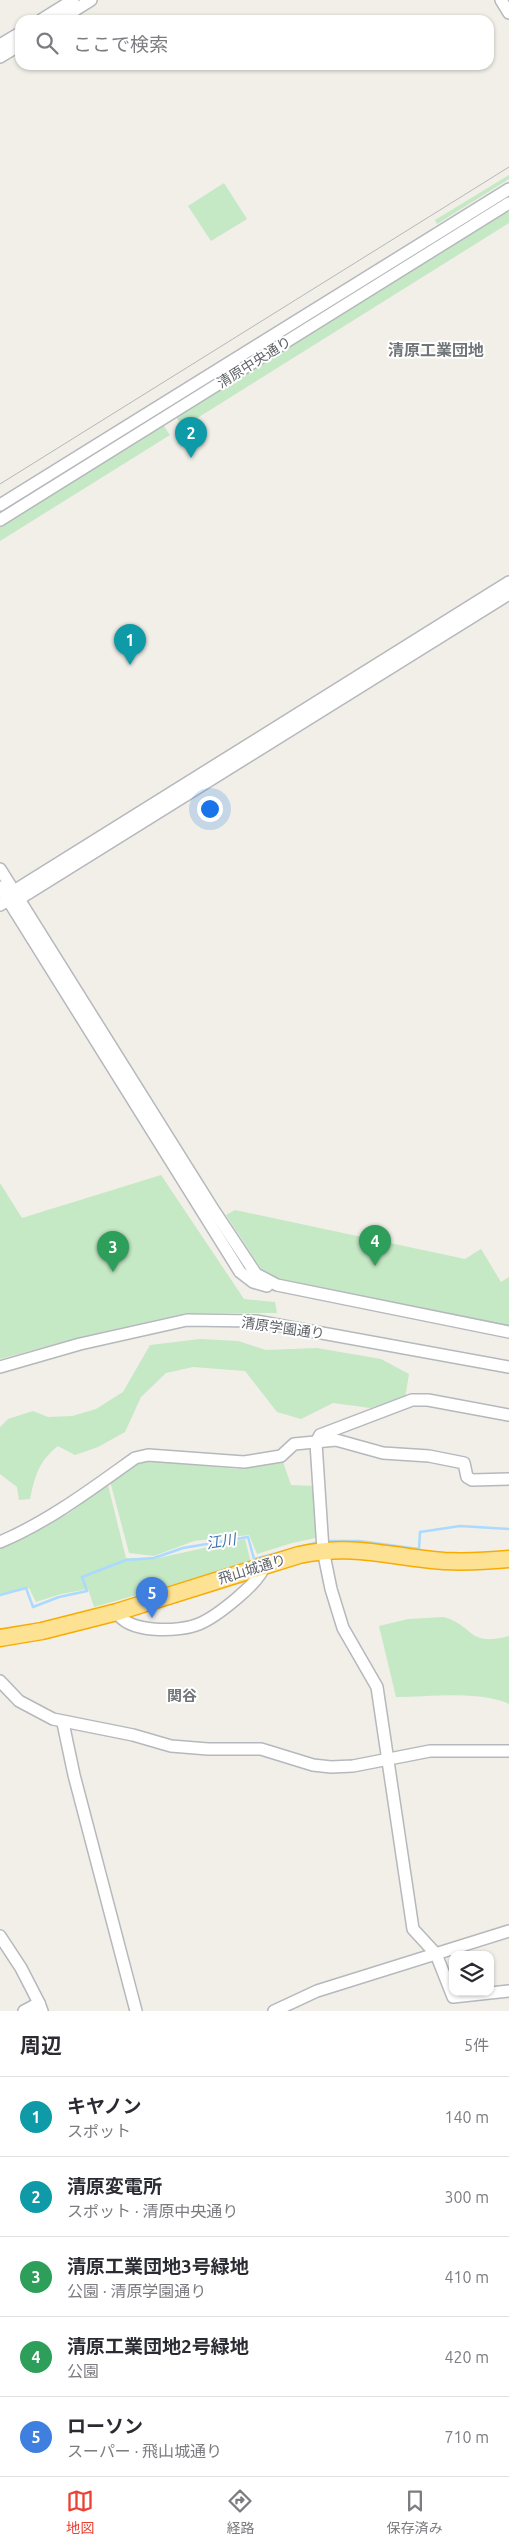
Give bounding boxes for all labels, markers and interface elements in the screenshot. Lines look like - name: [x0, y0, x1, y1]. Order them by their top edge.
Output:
- search box: [15, 15, 494, 70]
- icon: search: [33, 29, 61, 57]
- text: ここで検索: [73, 33, 168, 55]
- street label: 清原中央通り: [214, 333, 294, 391]
- district label: 清原工業団地: [388, 341, 484, 359]
- pin: 2: [175, 417, 207, 458]
- pin: 1: [114, 624, 146, 665]
- your location: [197, 796, 223, 822]
- pin: 4: [359, 1225, 391, 1266]
- pin: 3: [97, 1231, 129, 1272]
- street label: 清原学園通り: [240, 1314, 326, 1342]
- water label: 江川: [205, 1530, 239, 1552]
- street label: 飛山城通り: [216, 1551, 288, 1587]
- pin: 5: [136, 1577, 168, 1618]
- district label: 関谷: [167, 1687, 197, 1704]
- map controls: [449, 1951, 494, 1996]
- button: layers: [449, 1951, 494, 1996]
- text: 周辺: [20, 2033, 62, 2057]
- text: 5件: [464, 2036, 489, 2054]
- text: キヤノン: [67, 2095, 141, 2117]
- text: 1: [31, 2108, 41, 2126]
- text: 140 m: [444, 2108, 489, 2126]
- text: スポット: [67, 2122, 131, 2140]
- text: 清原変電所: [67, 2175, 162, 2197]
- text: 2: [31, 2188, 41, 2206]
- text: 300 m: [444, 2188, 489, 2206]
- text: スポット · 清原中央通り: [67, 2202, 238, 2220]
- text: 清原工業団地3号緑地: [67, 2255, 249, 2277]
- text: 3: [31, 2268, 41, 2286]
- text: 410 m: [444, 2268, 489, 2286]
- text: 公園 · 清原学園通り: [67, 2282, 206, 2300]
- text: 清原工業団地2号緑地: [67, 2335, 249, 2357]
- text: 4: [31, 2348, 41, 2366]
- text: 420 m: [444, 2348, 489, 2366]
- text: 公園: [67, 2362, 99, 2380]
- text: ローソン: [67, 2415, 143, 2437]
- text: 5: [31, 2428, 41, 2446]
- text: 710 m: [444, 2428, 489, 2446]
- text: スーパー · 飛山城通り: [67, 2442, 222, 2460]
- tab: 地図: [66, 2487, 94, 2537]
- tab: 経路: [226, 2487, 254, 2537]
- tab: 保存済み: [387, 2487, 443, 2537]

